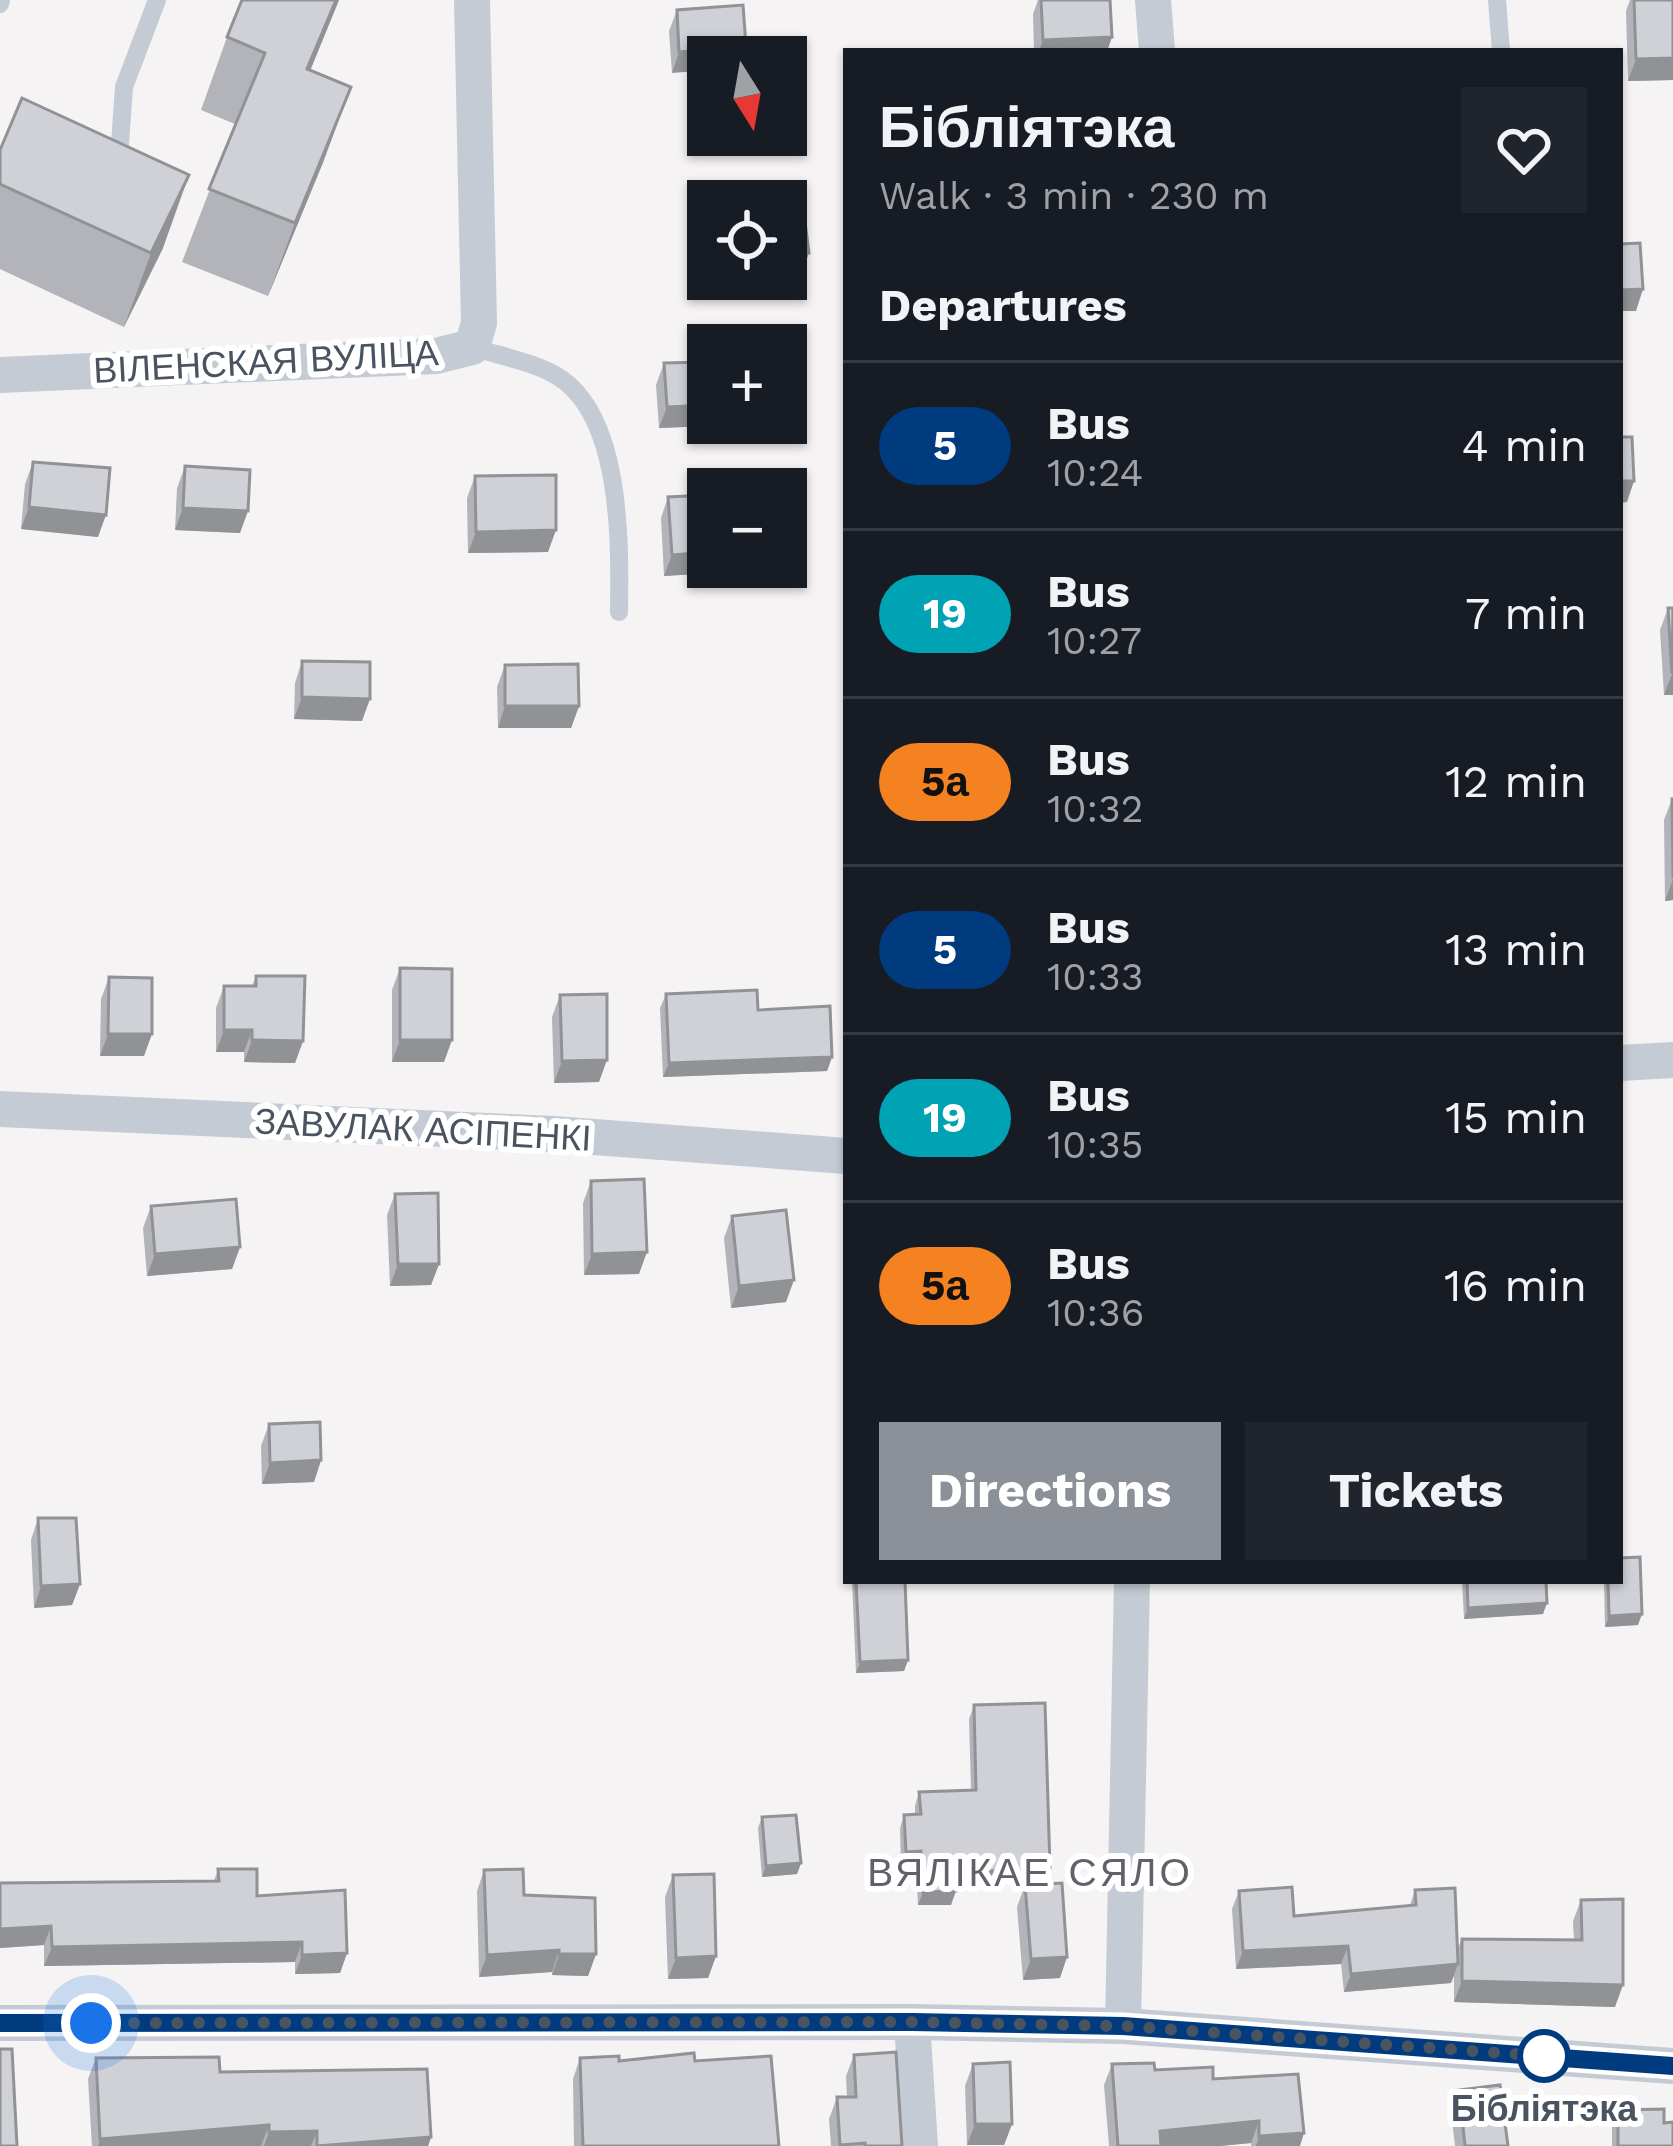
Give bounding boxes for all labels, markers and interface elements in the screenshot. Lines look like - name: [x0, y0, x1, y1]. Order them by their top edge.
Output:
- north arrow: [687, 36, 807, 156]
- map controls: [687, 36, 807, 588]
- button: heart: [1461, 87, 1587, 213]
- text: Бібліятэка: [879, 94, 1175, 161]
- text: Walk · 3 min · 230 m: [879, 173, 1269, 218]
- button: locate: [687, 180, 807, 300]
- text: Departures: [879, 279, 1127, 332]
- button: +: [687, 324, 807, 444]
- street label: ВІЛЕНСКАЯ ВУЛІЦА: [92, 332, 440, 392]
- text: Bus: [1047, 397, 1130, 450]
- text: 4 min: [1461, 419, 1587, 472]
- text: 5: [933, 421, 957, 470]
- text: 10:24: [1047, 450, 1143, 495]
- button: −: [687, 468, 807, 588]
- text: Bus: [1047, 565, 1130, 618]
- text: 7 min: [1465, 587, 1587, 640]
- text: 19: [923, 589, 967, 638]
- text: 10:27: [1047, 618, 1142, 663]
- text: Bus: [1047, 733, 1130, 786]
- text: 12 min: [1445, 755, 1587, 808]
- text: 5а: [921, 757, 969, 806]
- text: 10:32: [1047, 786, 1144, 831]
- text: Bus: [1047, 901, 1130, 954]
- text: 13 min: [1445, 923, 1587, 976]
- text: 5: [933, 925, 957, 974]
- text: 10:33: [1047, 954, 1144, 999]
- text: Bus: [1047, 1069, 1130, 1122]
- text: 15 min: [1445, 1091, 1587, 1144]
- text: 19: [923, 1093, 967, 1142]
- street label: ЗАВУЛАК АСІПЕНКІ: [253, 1100, 592, 1160]
- text: 10:35: [1047, 1122, 1143, 1167]
- text: Bus: [1047, 1237, 1130, 1290]
- text: 16 min: [1444, 1259, 1587, 1312]
- text: 5а: [921, 1261, 969, 1310]
- text: 10:36: [1047, 1290, 1144, 1335]
- button: Directions: [879, 1422, 1221, 1560]
- button: Tickets: [1245, 1422, 1587, 1560]
- district label: ВЯЛІКАЕ СЯЛО: [867, 1850, 1193, 1895]
- your location: [61, 1993, 121, 2053]
- marker: Бібліятэка: [1519, 2031, 1569, 2081]
- place label: Бібліятэка: [1451, 2088, 1638, 2130]

